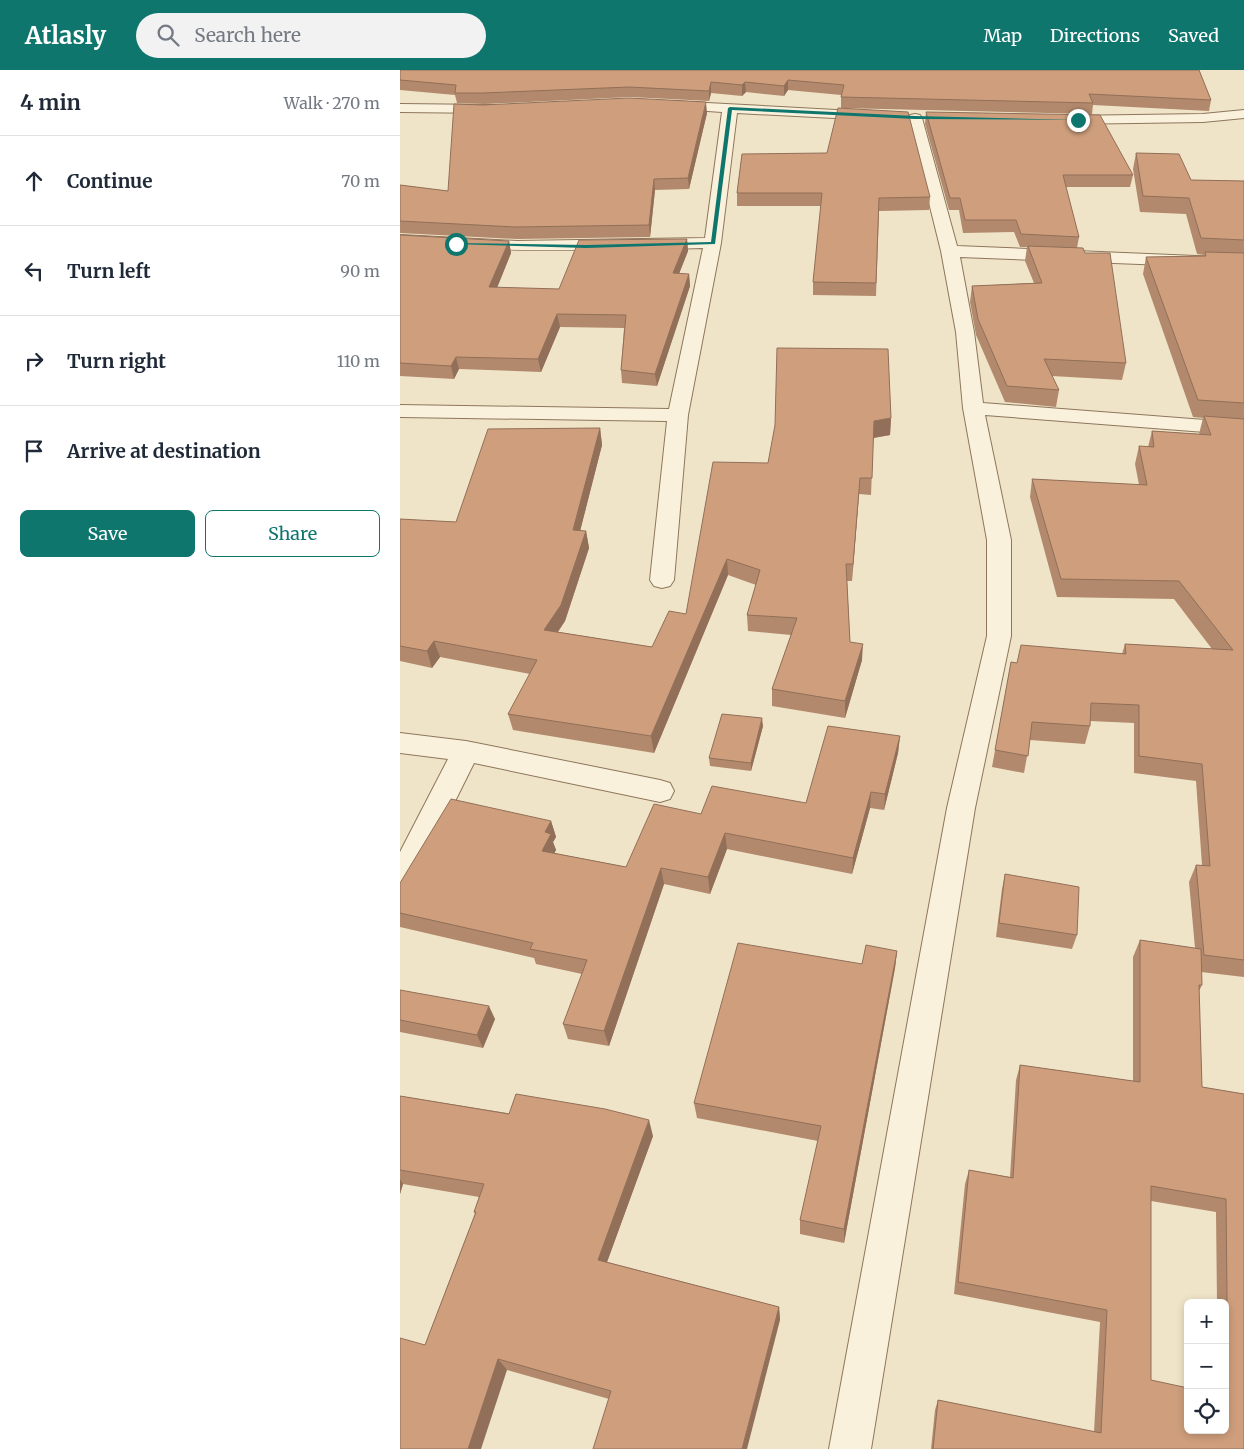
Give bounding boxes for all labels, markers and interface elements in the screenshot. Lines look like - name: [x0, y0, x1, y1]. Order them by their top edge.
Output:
- search box: [136, 13, 486, 58]
- text: Atlasly: [25, 20, 106, 51]
- icon: search: [154, 21, 182, 49]
- text: Search here: [194, 23, 301, 47]
- text: Map: [984, 24, 1022, 47]
- text: Directions: [1050, 24, 1140, 47]
- text: Saved: [1168, 24, 1219, 47]
- text: 4 min: [20, 89, 81, 116]
- text: Walk · 270 m: [284, 93, 380, 113]
- route end: [1067, 109, 1090, 132]
- icon: ahead: [20, 167, 48, 195]
- text: Continue: [67, 169, 153, 193]
- text: 70 m: [341, 171, 380, 191]
- route start: [445, 233, 468, 256]
- icon: left: [20, 257, 48, 285]
- text: Turn left: [67, 259, 151, 283]
- text: 90 m: [340, 261, 380, 281]
- icon: right: [20, 347, 48, 375]
- text: Turn right: [67, 349, 166, 373]
- text: 110 m: [337, 351, 380, 371]
- icon: arrive: [20, 437, 48, 465]
- text: Arrive at destination: [67, 439, 261, 463]
- button: Save: [20, 510, 195, 557]
- button: Share: [205, 510, 380, 557]
- map controls: [1184, 1299, 1229, 1434]
- button: +: [1184, 1299, 1229, 1344]
- button: −: [1184, 1344, 1229, 1389]
- button: locate: [1184, 1389, 1229, 1434]

